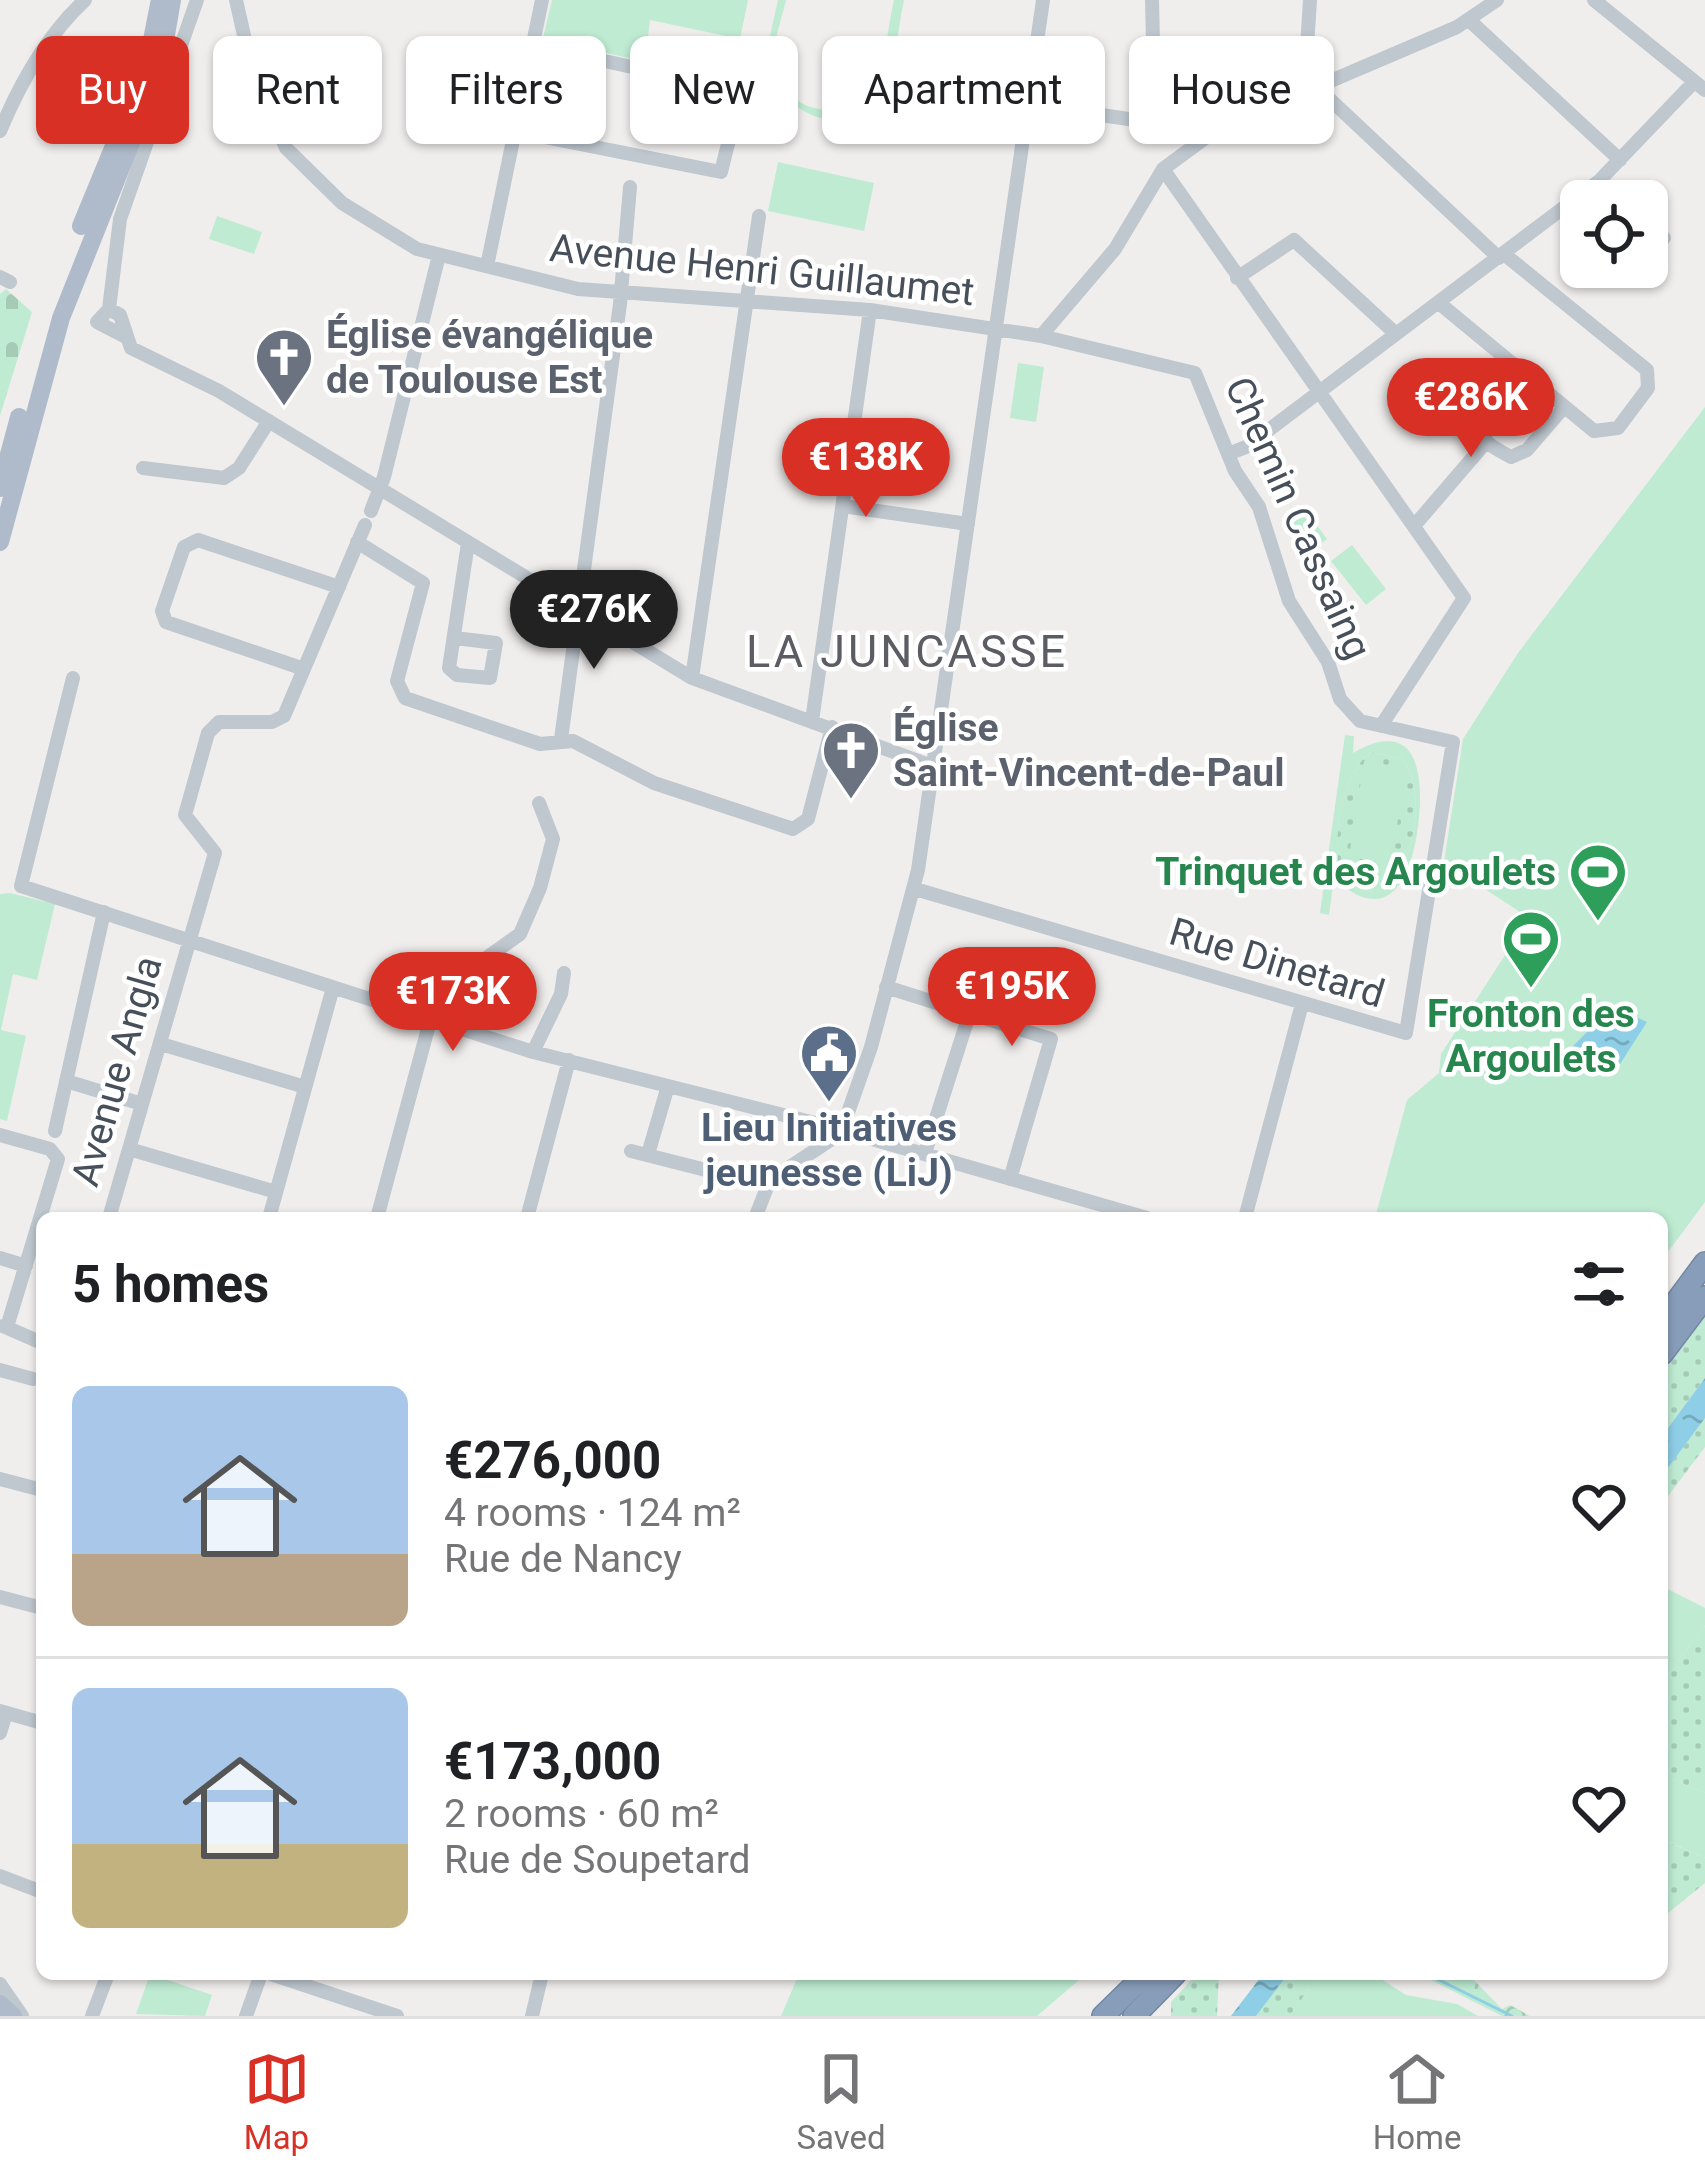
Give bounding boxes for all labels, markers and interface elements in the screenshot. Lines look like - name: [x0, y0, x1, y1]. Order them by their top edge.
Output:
- chip: Buy: [36, 36, 189, 144]
- chip: Rent: [213, 36, 382, 144]
- chip: Filters: [406, 36, 606, 144]
- chip: New: [630, 36, 798, 144]
- chip: Apartment: [822, 36, 1105, 144]
- chip: House: [1129, 36, 1334, 144]
- map controls: [1560, 180, 1668, 288]
- button: locate: [1560, 180, 1668, 288]
- street label: Avenue Henri Guillaumet: [548, 225, 976, 315]
- place label: Église évangélique de Toulouse Est: [326, 312, 653, 403]
- church icon: Église évangélique de Toulouse Est: [253, 326, 315, 408]
- pin: €286K: [1387, 358, 1555, 460]
- street label: Chemin Cassaing: [1215, 370, 1381, 666]
- text: €286K: [1414, 374, 1528, 420]
- pin: €138K: [782, 418, 950, 520]
- text: €138K: [809, 434, 923, 480]
- pin: €276K: [510, 570, 678, 672]
- text: €276K: [537, 586, 651, 632]
- district label: LA JUNCASSE: [746, 625, 1068, 678]
- place label: Église Saint-Vincent-de-Paul: [893, 705, 1284, 796]
- church icon: Église Saint-Vincent-de-Paul: [820, 719, 882, 801]
- sports icon: Trinquet des Argoulets: [1567, 841, 1629, 923]
- place label: Trinquet des Argoulets: [1155, 849, 1556, 895]
- sports icon: Fronton des Argoulets: [1500, 908, 1562, 990]
- street label: Rue Dinetard: [1164, 909, 1390, 1017]
- pin: €195K: [928, 947, 1096, 1049]
- street label: Avenue Angla: [62, 951, 172, 1191]
- pin: €173K: [369, 952, 537, 1054]
- text: €195K: [955, 963, 1069, 1009]
- text: €173K: [396, 968, 510, 1014]
- place label: Fronton des Argoulets: [1427, 991, 1635, 1082]
- public building icon: Lieu Initiatives jeunesse (LiJ): [798, 1022, 860, 1104]
- place label: Lieu Initiatives jeunesse (LiJ): [701, 1105, 957, 1196]
- icon: filters: [1566, 1251, 1632, 1317]
- text: 5 homes: [72, 1255, 269, 1314]
- text: €276,000: [444, 1431, 661, 1490]
- icon: home: [168, 1434, 312, 1578]
- icon: heart: [1566, 1473, 1632, 1539]
- text: 4 rooms · 124 m²: [444, 1490, 741, 1536]
- text: Rue de Nancy: [444, 1536, 682, 1582]
- text: €173,000: [444, 1732, 661, 1791]
- icon: home: [168, 1736, 312, 1880]
- icon: heart: [1566, 1775, 1632, 1841]
- text: 2 rooms · 60 m²: [444, 1791, 719, 1837]
- text: Rue de Soupetard: [444, 1837, 751, 1883]
- tab: Map: [244, 2046, 310, 2157]
- tab: Saved: [797, 2046, 886, 2157]
- tab: Home: [1373, 2046, 1462, 2157]

